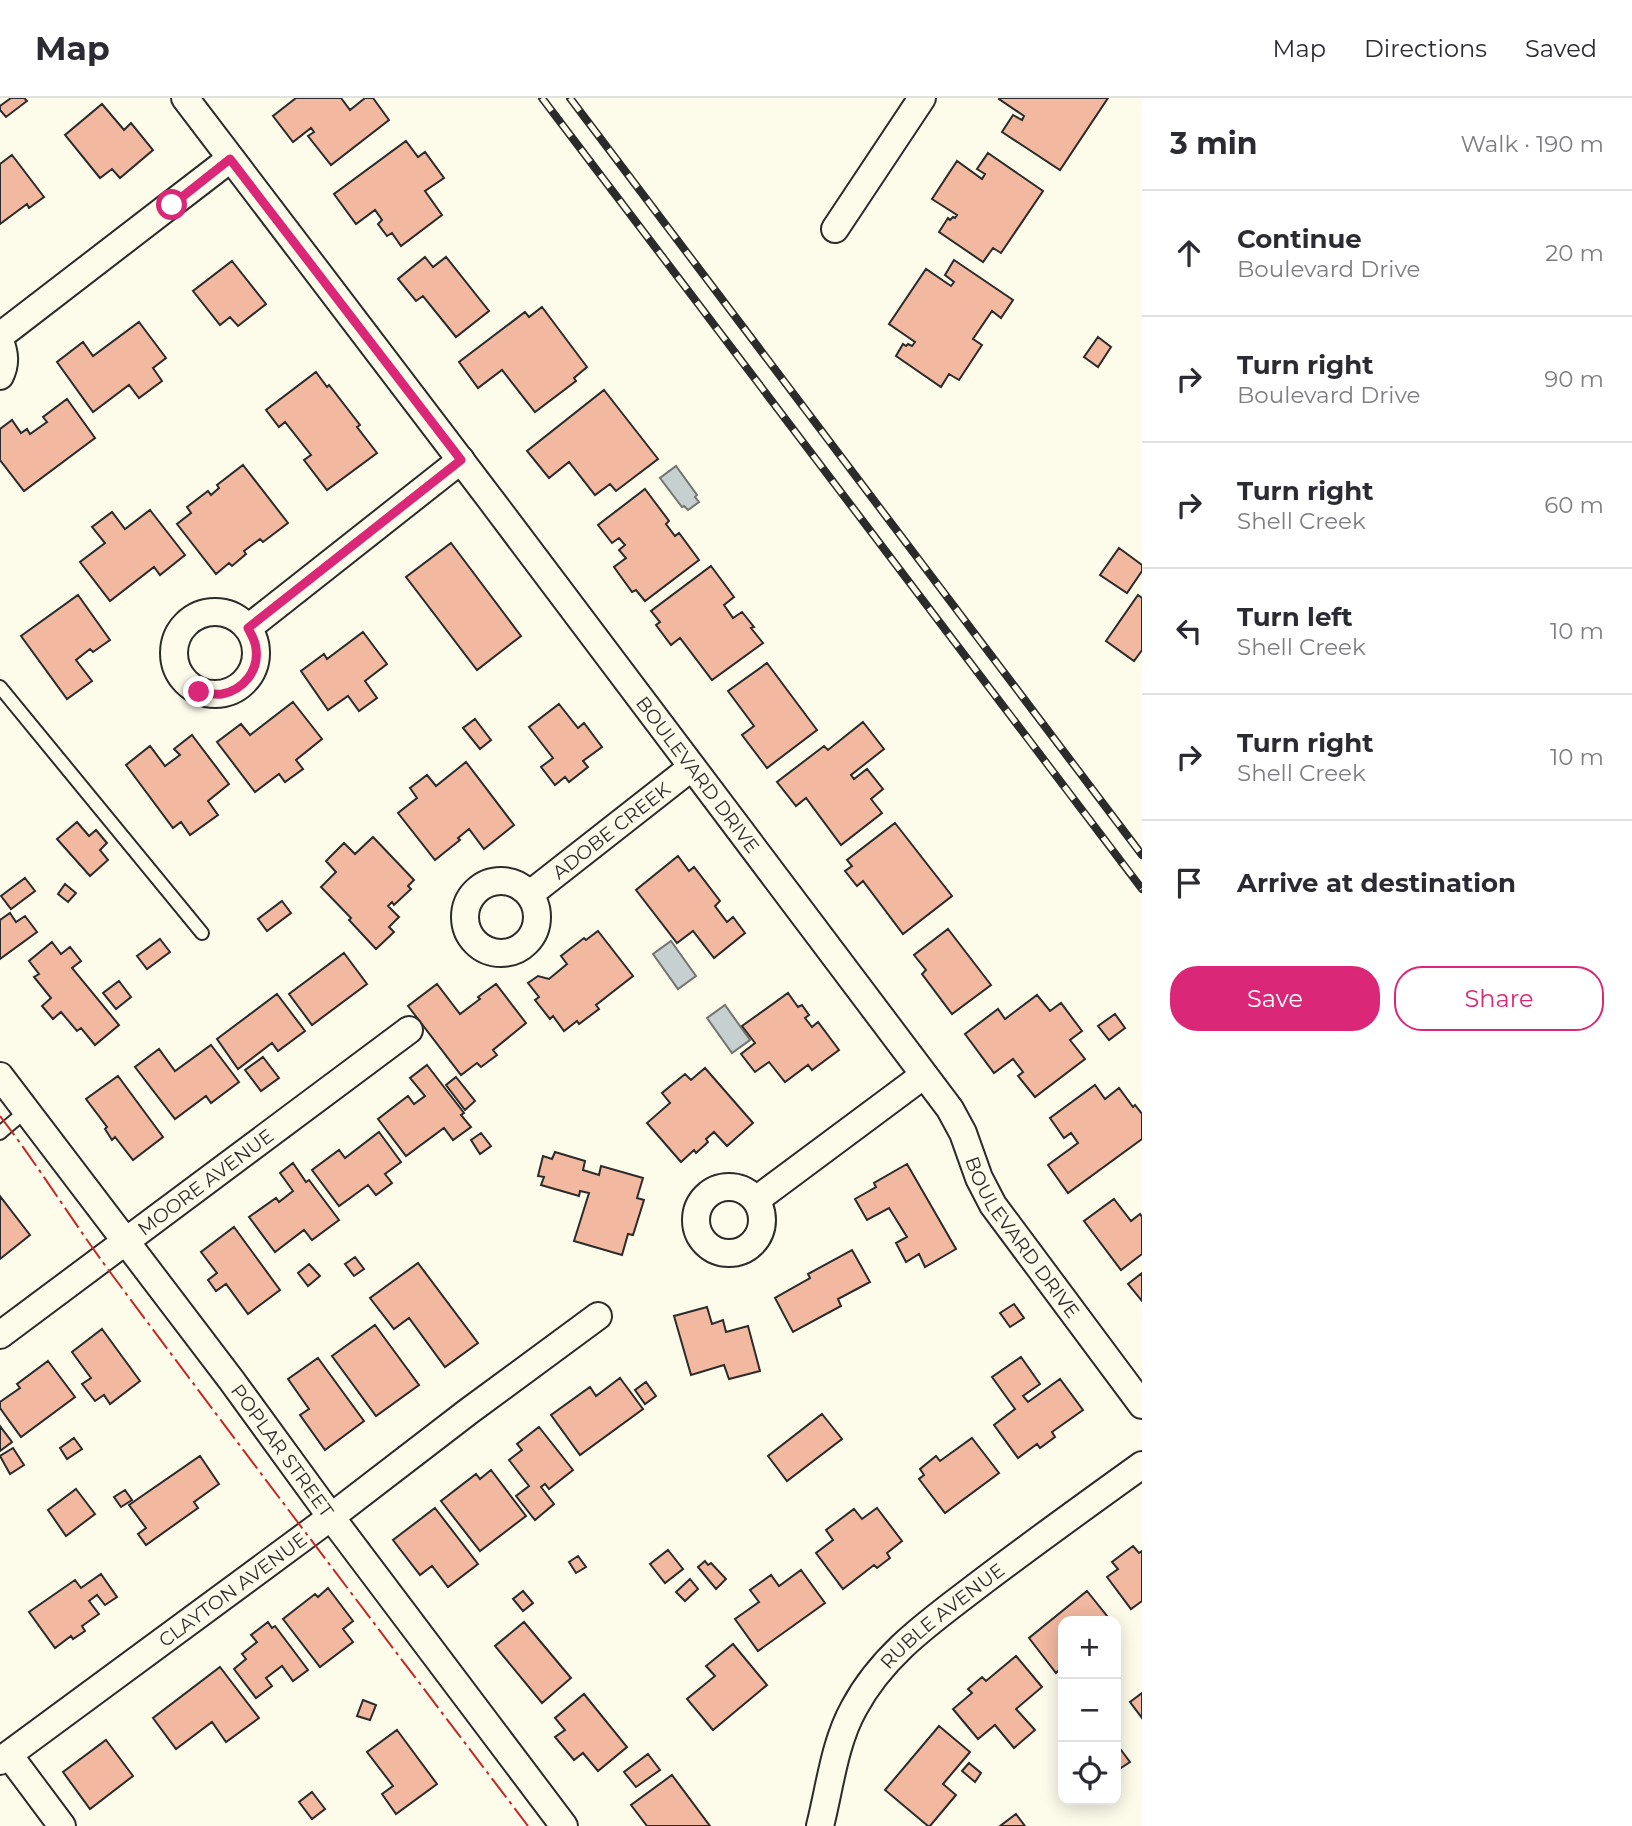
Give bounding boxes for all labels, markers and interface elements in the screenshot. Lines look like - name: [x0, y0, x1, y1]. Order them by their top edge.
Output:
- text: Map: [35, 28, 110, 68]
- text: Map: [1273, 34, 1326, 63]
- text: Directions: [1364, 34, 1487, 63]
- text: Saved: [1525, 34, 1597, 63]
- text: 3 min: [1170, 125, 1257, 162]
- text: Walk · 190 m: [1460, 130, 1604, 158]
- route start: [156, 189, 187, 220]
- text: Continue: [1237, 223, 1362, 255]
- icon: ahead: [1170, 234, 1208, 272]
- text: 20 m: [1545, 239, 1604, 267]
- text: Boulevard Drive: [1237, 255, 1420, 283]
- text: Turn right: [1237, 349, 1373, 381]
- icon: right: [1170, 360, 1208, 398]
- text: 90 m: [1544, 365, 1604, 393]
- text: Boulevard Drive: [1237, 381, 1420, 409]
- text: Turn right: [1237, 475, 1373, 507]
- icon: right: [1170, 486, 1208, 524]
- text: 60 m: [1544, 491, 1604, 519]
- text: Shell Creek: [1237, 507, 1366, 535]
- text: Turn left: [1237, 601, 1353, 633]
- icon: left: [1170, 612, 1208, 650]
- text: 10 m: [1550, 617, 1604, 645]
- text: Shell Creek: [1237, 633, 1366, 661]
- route end: [183, 676, 214, 707]
- street label: BOULEVARD DRIVE: [631, 692, 764, 857]
- text: Turn right: [1237, 727, 1373, 759]
- icon: right: [1170, 738, 1208, 776]
- text: 10 m: [1550, 743, 1604, 771]
- text: Shell Creek: [1237, 759, 1366, 787]
- street label: ADOBE CREEK: [547, 777, 675, 884]
- icon: arrive: [1170, 864, 1208, 902]
- text: Arrive at destination: [1237, 867, 1516, 899]
- button: Save: [1170, 966, 1380, 1031]
- button: Share: [1394, 966, 1604, 1031]
- street label: MOORE AVENUE: [133, 1124, 278, 1240]
- street label: BOULEVARD DRIVE: [961, 1153, 1085, 1322]
- street label: POPLAR STREET: [226, 1379, 339, 1522]
- street label: CLAYTON AVENUE: [154, 1527, 311, 1652]
- street label: RUBLE AVENUE: [875, 1558, 1009, 1673]
- map controls: [1058, 1616, 1121, 1805]
- button: +: [1058, 1616, 1121, 1679]
- button: −: [1058, 1679, 1121, 1742]
- button: locate: [1058, 1742, 1121, 1805]

